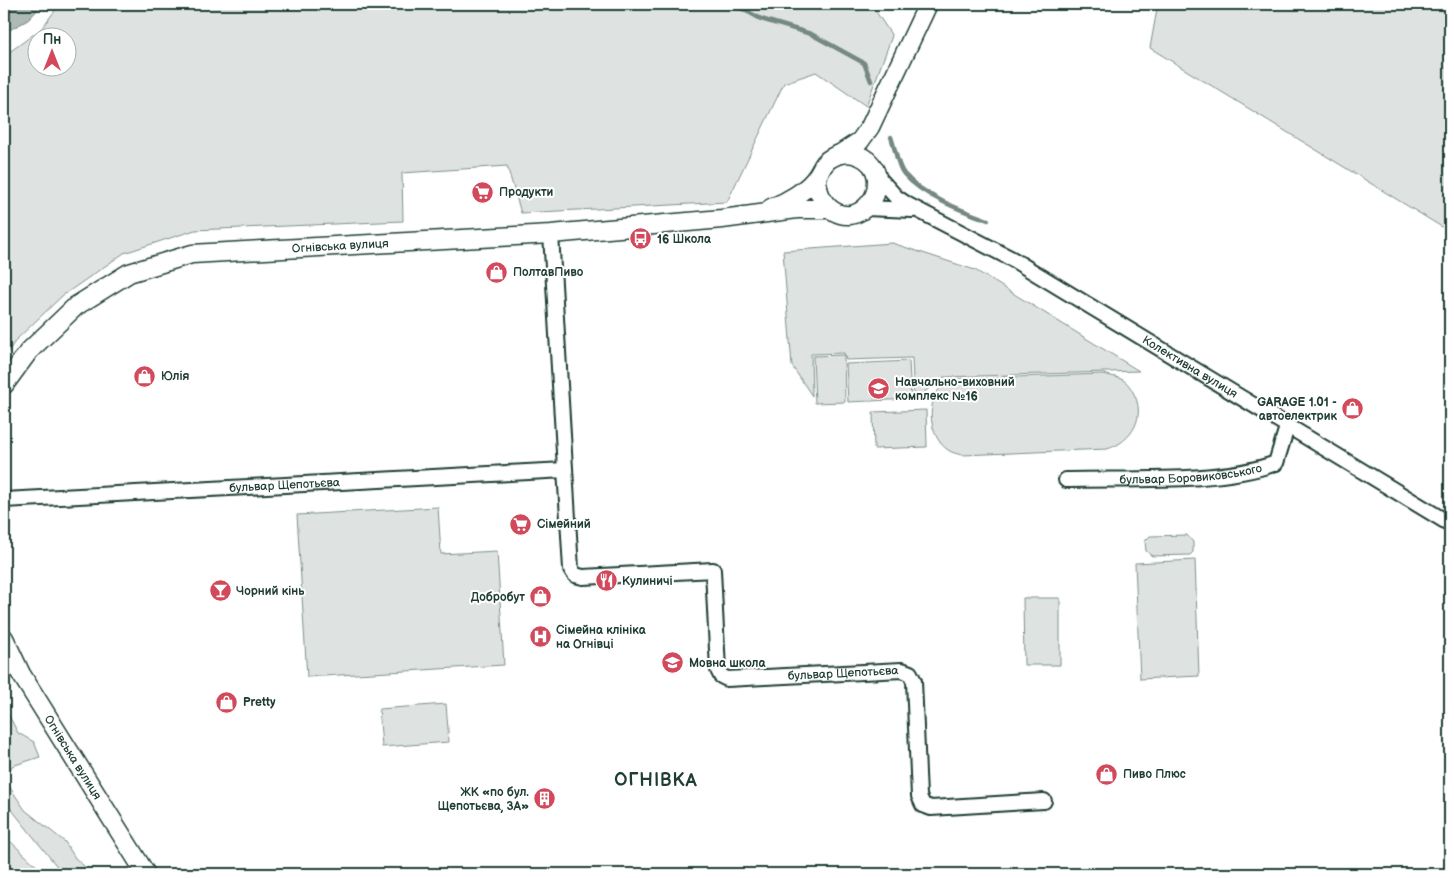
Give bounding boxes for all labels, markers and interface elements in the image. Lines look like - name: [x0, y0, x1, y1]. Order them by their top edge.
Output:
- north arrow: [28, 28, 78, 78]
- text: Пн: [43, 31, 61, 48]
- supermarket icon: Продукти: [471, 180, 495, 204]
- place label: Продукти: [499, 185, 554, 200]
- bus stop icon: 16 Школа: [629, 227, 653, 251]
- place label: 16 Школа: [657, 232, 712, 247]
- street label: Огнівська вулиця: [291, 236, 389, 256]
- shop icon: ПолтавПиво: [485, 260, 509, 284]
- place label: ПолтавПиво: [513, 265, 584, 280]
- street label: Колективна вулиця: [1140, 332, 1241, 401]
- shop icon: Юлія: [133, 364, 157, 388]
- place label: Юлія: [161, 369, 189, 384]
- place label: Навчально-виховний комплекс №16: [895, 375, 1015, 404]
- school or university icon: Навчально-виховний комплекс №16: [867, 377, 891, 401]
- place label: GARAGE 1.01 - автоелектрик: [1257, 395, 1337, 424]
- shop icon: GARAGE 1.01 - автоелектрик: [1341, 397, 1365, 421]
- street label: бульвар Боровиковського: [1120, 460, 1263, 487]
- street label: бульвар Щепотьєва: [229, 475, 340, 495]
- supermarket icon: Сімейний: [509, 512, 533, 536]
- place label: Сімейний: [537, 517, 591, 532]
- restaurant icon: Кулиничі: [594, 569, 618, 593]
- place label: Кулиничі: [622, 574, 673, 589]
- bar icon: Чорний кінь: [208, 579, 232, 603]
- place label: Чорний кінь: [236, 584, 305, 599]
- shop icon: Добробут: [529, 585, 553, 609]
- place label: Добробут: [471, 590, 525, 605]
- place label: Сімейна клініка на Огнівці: [556, 623, 647, 652]
- hospital icon: Сімейна клініка на Огнівці: [528, 625, 552, 649]
- school or university icon: Мовна школа: [661, 651, 685, 675]
- place label: Мовна школа: [689, 656, 766, 671]
- street label: бульвар Щепотьєва: [787, 663, 899, 683]
- shop icon: Pretty: [215, 690, 239, 714]
- place label: Pretty: [243, 695, 276, 710]
- street label: Огнівська вулиця: [41, 712, 105, 803]
- shop icon: Пиво Плюс: [1095, 762, 1119, 786]
- place label: Пиво Плюс: [1123, 767, 1186, 782]
- district label: ОГНІВКА: [614, 770, 698, 791]
- place label: ЖК «по бул. Щепотьєва, 3А»: [438, 785, 529, 814]
- building icon: ЖК «по бул. Щепотьєва, 3А»: [533, 787, 557, 811]

